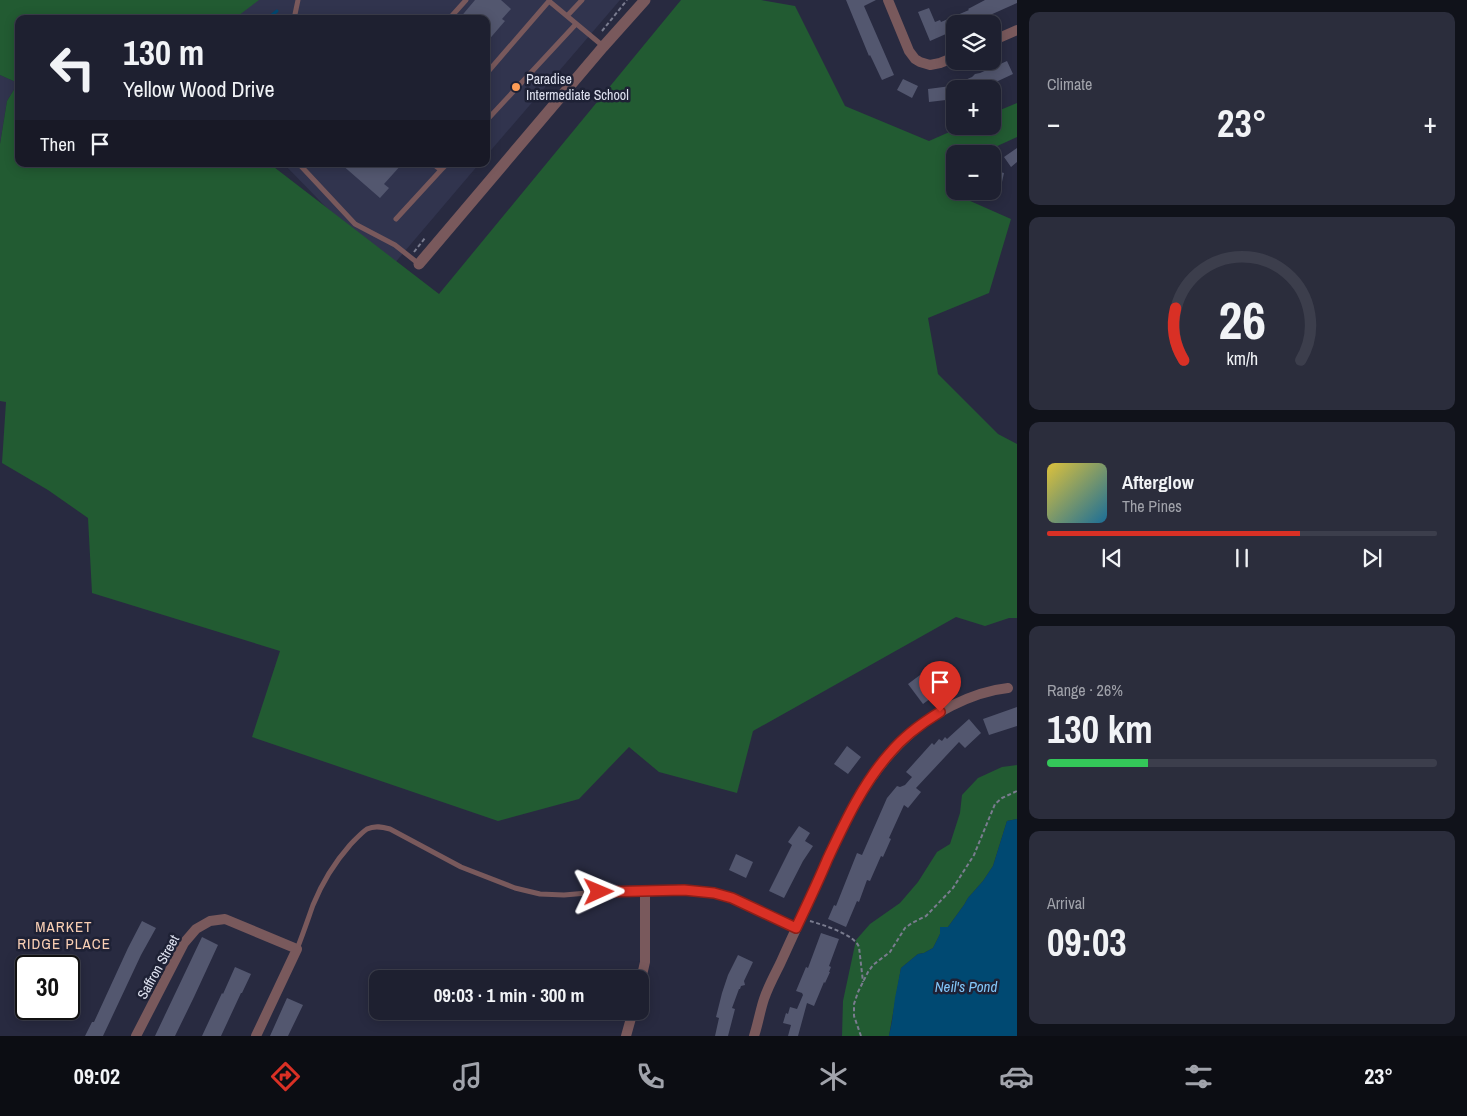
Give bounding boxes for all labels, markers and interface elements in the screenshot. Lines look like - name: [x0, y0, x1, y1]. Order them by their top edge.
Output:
- map controls: [946, 15, 1001, 200]
- button: layers: [946, 15, 1001, 70]
- text: 130 m: [123, 29, 204, 76]
- icon: left: [40, 35, 105, 100]
- place label: Paradise Intermediate School: [526, 70, 629, 104]
- text: Climate: [1047, 73, 1092, 95]
- text: Yellow Wood Drive: [123, 74, 275, 104]
- button: +: [946, 80, 1001, 135]
- marker: Paradise Intermediate School: [510, 81, 522, 93]
- text: 23°: [1217, 98, 1267, 149]
- text: −: [1047, 104, 1060, 142]
- text: +: [1424, 104, 1437, 142]
- icon: arrive: [86, 130, 114, 158]
- text: Then: [40, 131, 76, 157]
- button: −: [946, 145, 1001, 200]
- text: 26: [1218, 285, 1266, 355]
- text: km/h: [1226, 347, 1258, 371]
- text: Afterglow: [1122, 469, 1194, 495]
- text: The Pines: [1122, 495, 1182, 517]
- icon: previous: [1098, 544, 1126, 572]
- icon: pause: [1228, 544, 1256, 572]
- icon: next: [1358, 544, 1386, 572]
- pin: [919, 661, 961, 712]
- icon: arrive: [926, 668, 954, 696]
- text: Range · 26%: [1047, 679, 1123, 701]
- text: 130 km: [1047, 704, 1153, 755]
- position arrow: [572, 865, 624, 917]
- text: Arrival: [1047, 892, 1085, 914]
- district label: MARKET RIDGE PLACE: [17, 916, 111, 954]
- text: 09:03: [1047, 917, 1127, 968]
- street label: Saffron Street: [133, 932, 183, 1002]
- speed limit sign: 30: [15, 955, 80, 1020]
- water label: Neil's Pond: [935, 976, 997, 997]
- text: 09:03 · 1 min · 300 m: [434, 982, 584, 1008]
- icon: directions: [268, 1059, 303, 1094]
- icon: music: [450, 1059, 485, 1094]
- icon: phone: [633, 1059, 668, 1094]
- icon: climate: [816, 1059, 851, 1094]
- icon: car: [999, 1059, 1034, 1094]
- icon: filters: [1181, 1059, 1216, 1094]
- text: 09:02: [74, 1061, 120, 1091]
- text: 23°: [1364, 1061, 1393, 1091]

